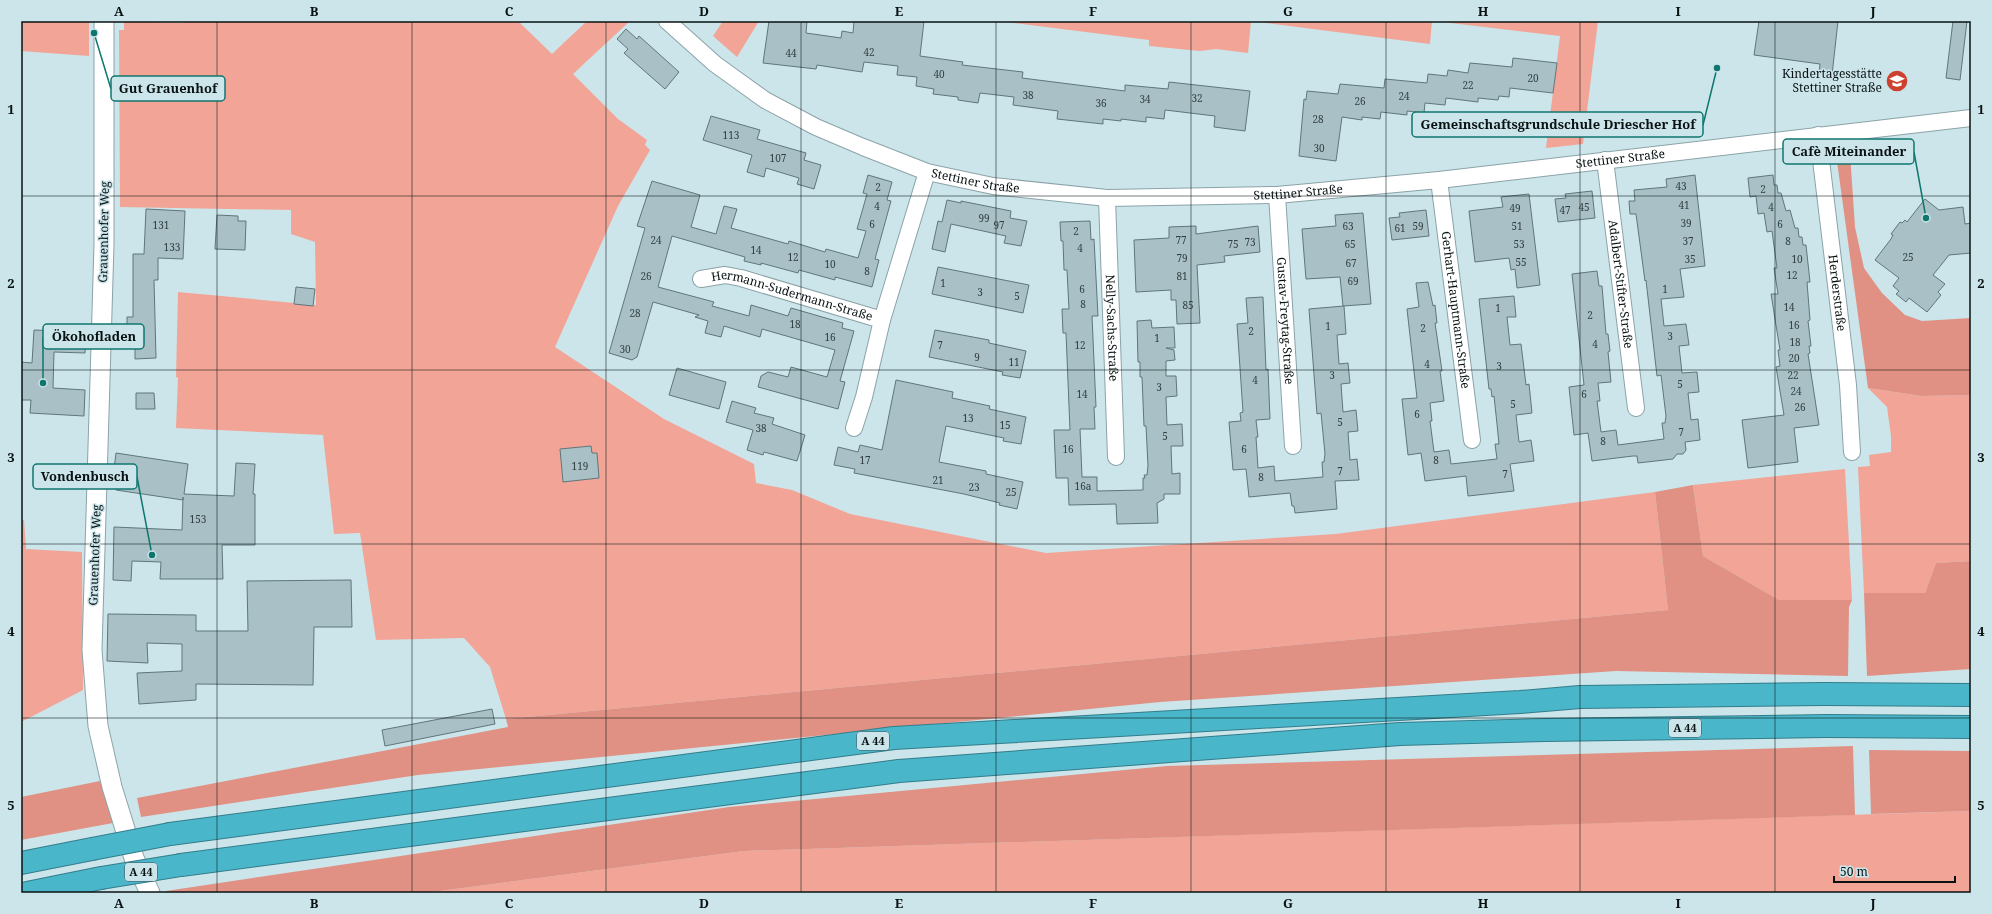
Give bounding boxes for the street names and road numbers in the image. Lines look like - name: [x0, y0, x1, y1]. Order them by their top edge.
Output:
- street label: Stettiner Straße: [1575, 145, 1666, 172]
- street label: Stettiner Straße: [930, 164, 1021, 197]
- street label: Stettiner Straße: [1253, 180, 1344, 203]
- street label: Grauenhofer Weg: [94, 181, 113, 283]
- street label: Adalbert-Stifter-Straße: [1605, 219, 1637, 349]
- street label: Gerhart-Hauptmann-Straße: [1438, 230, 1474, 390]
- street label: Herderstraße: [1824, 254, 1850, 332]
- street label: Gustav-Freytag-Straße: [1273, 256, 1298, 385]
- street label: Hermann-Sudermann-Straße: [710, 266, 875, 325]
- street label: Nelly-Sachs-Straße: [1102, 274, 1122, 382]
- street label: Grauenhofer Weg: [84, 503, 105, 606]
- road number: A 44: [1669, 719, 1701, 737]
- road number: A 44: [857, 732, 889, 750]
- road number: A 44: [125, 863, 157, 881]

